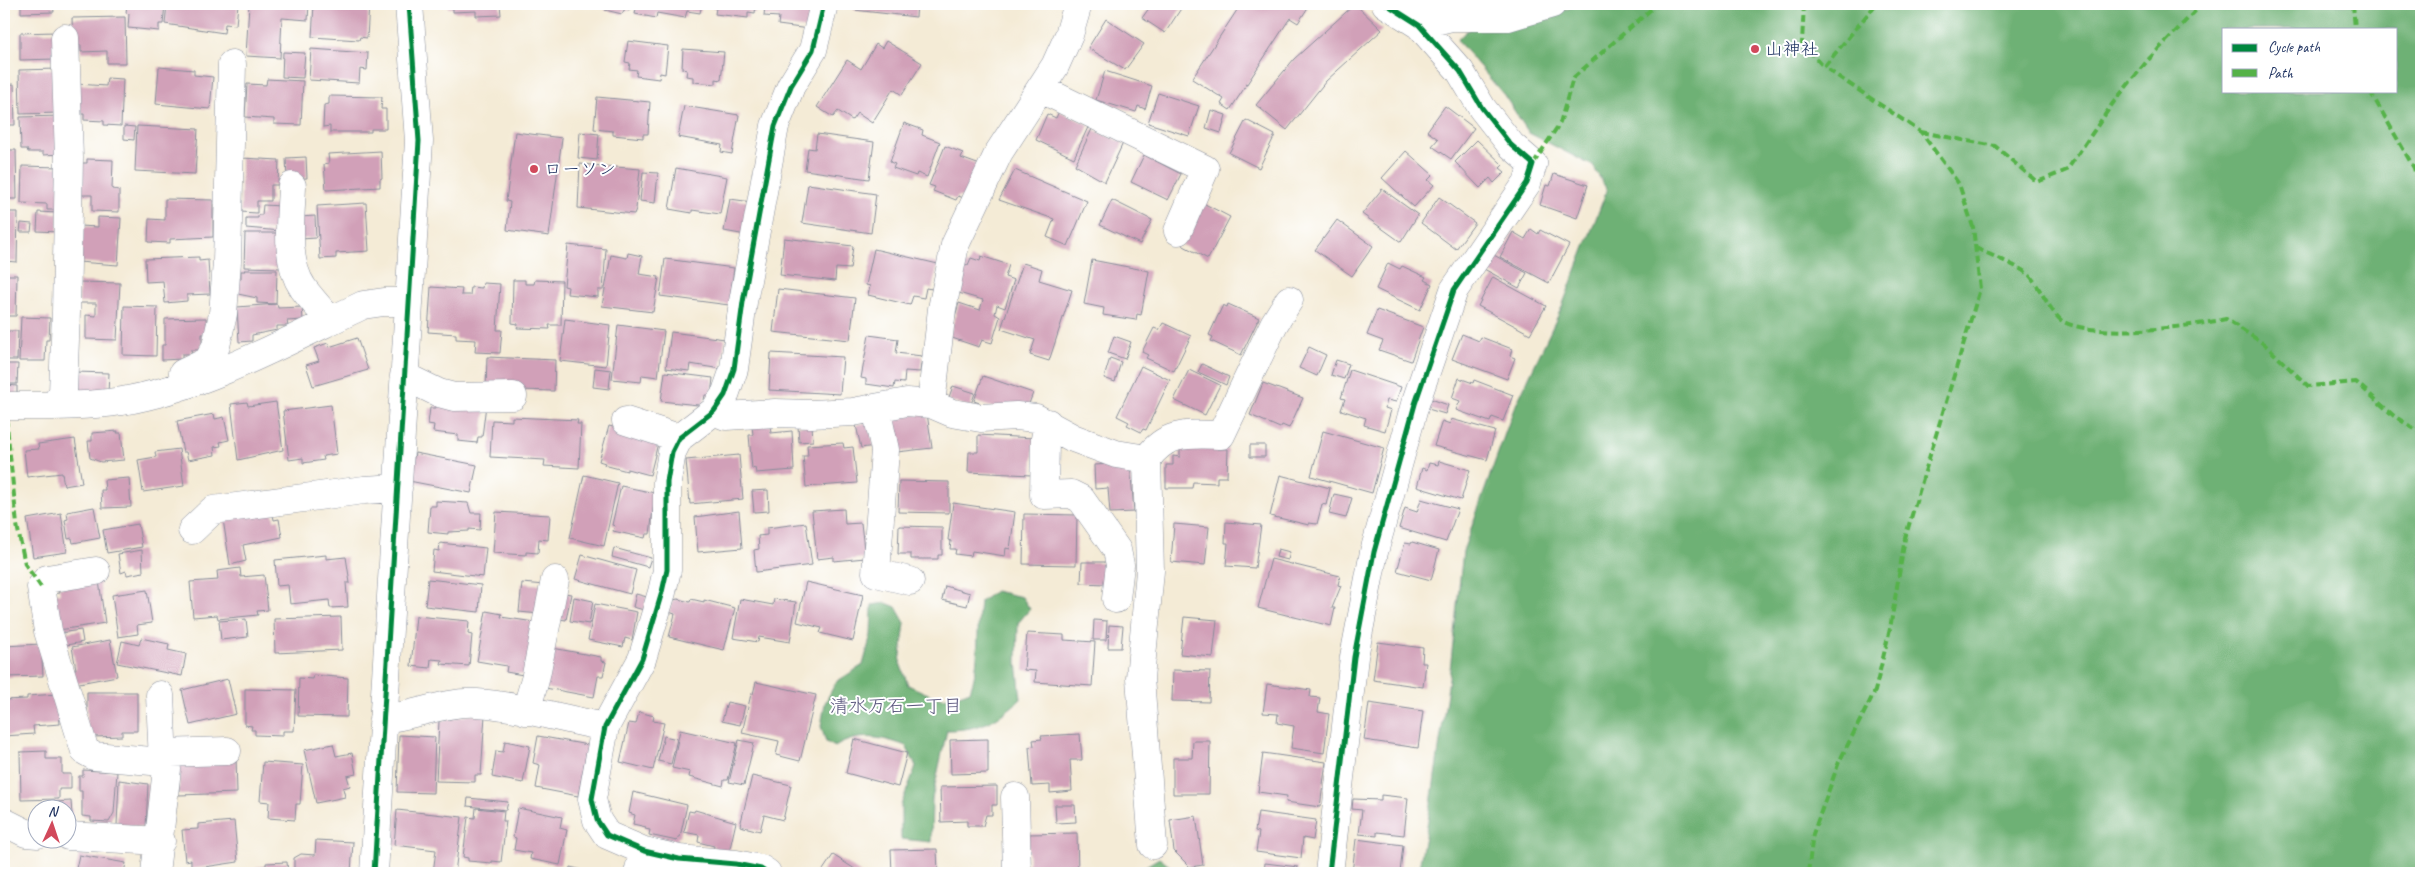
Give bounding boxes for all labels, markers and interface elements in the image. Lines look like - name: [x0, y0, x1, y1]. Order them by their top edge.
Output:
- legend: [2222, 28, 2398, 92]
- place label: 山神社: [1765, 38, 1819, 60]
- text: Cycle path: [2268, 38, 2320, 57]
- marker: 山神社: [1749, 43, 1761, 55]
- text: Path: [2268, 64, 2294, 83]
- place label: ローソン: [544, 158, 616, 180]
- marker: ローソン: [528, 163, 540, 175]
- district label: 清水万石一丁目: [829, 694, 963, 718]
- north arrow: [28, 800, 78, 850]
- text: N: [48, 803, 60, 820]

